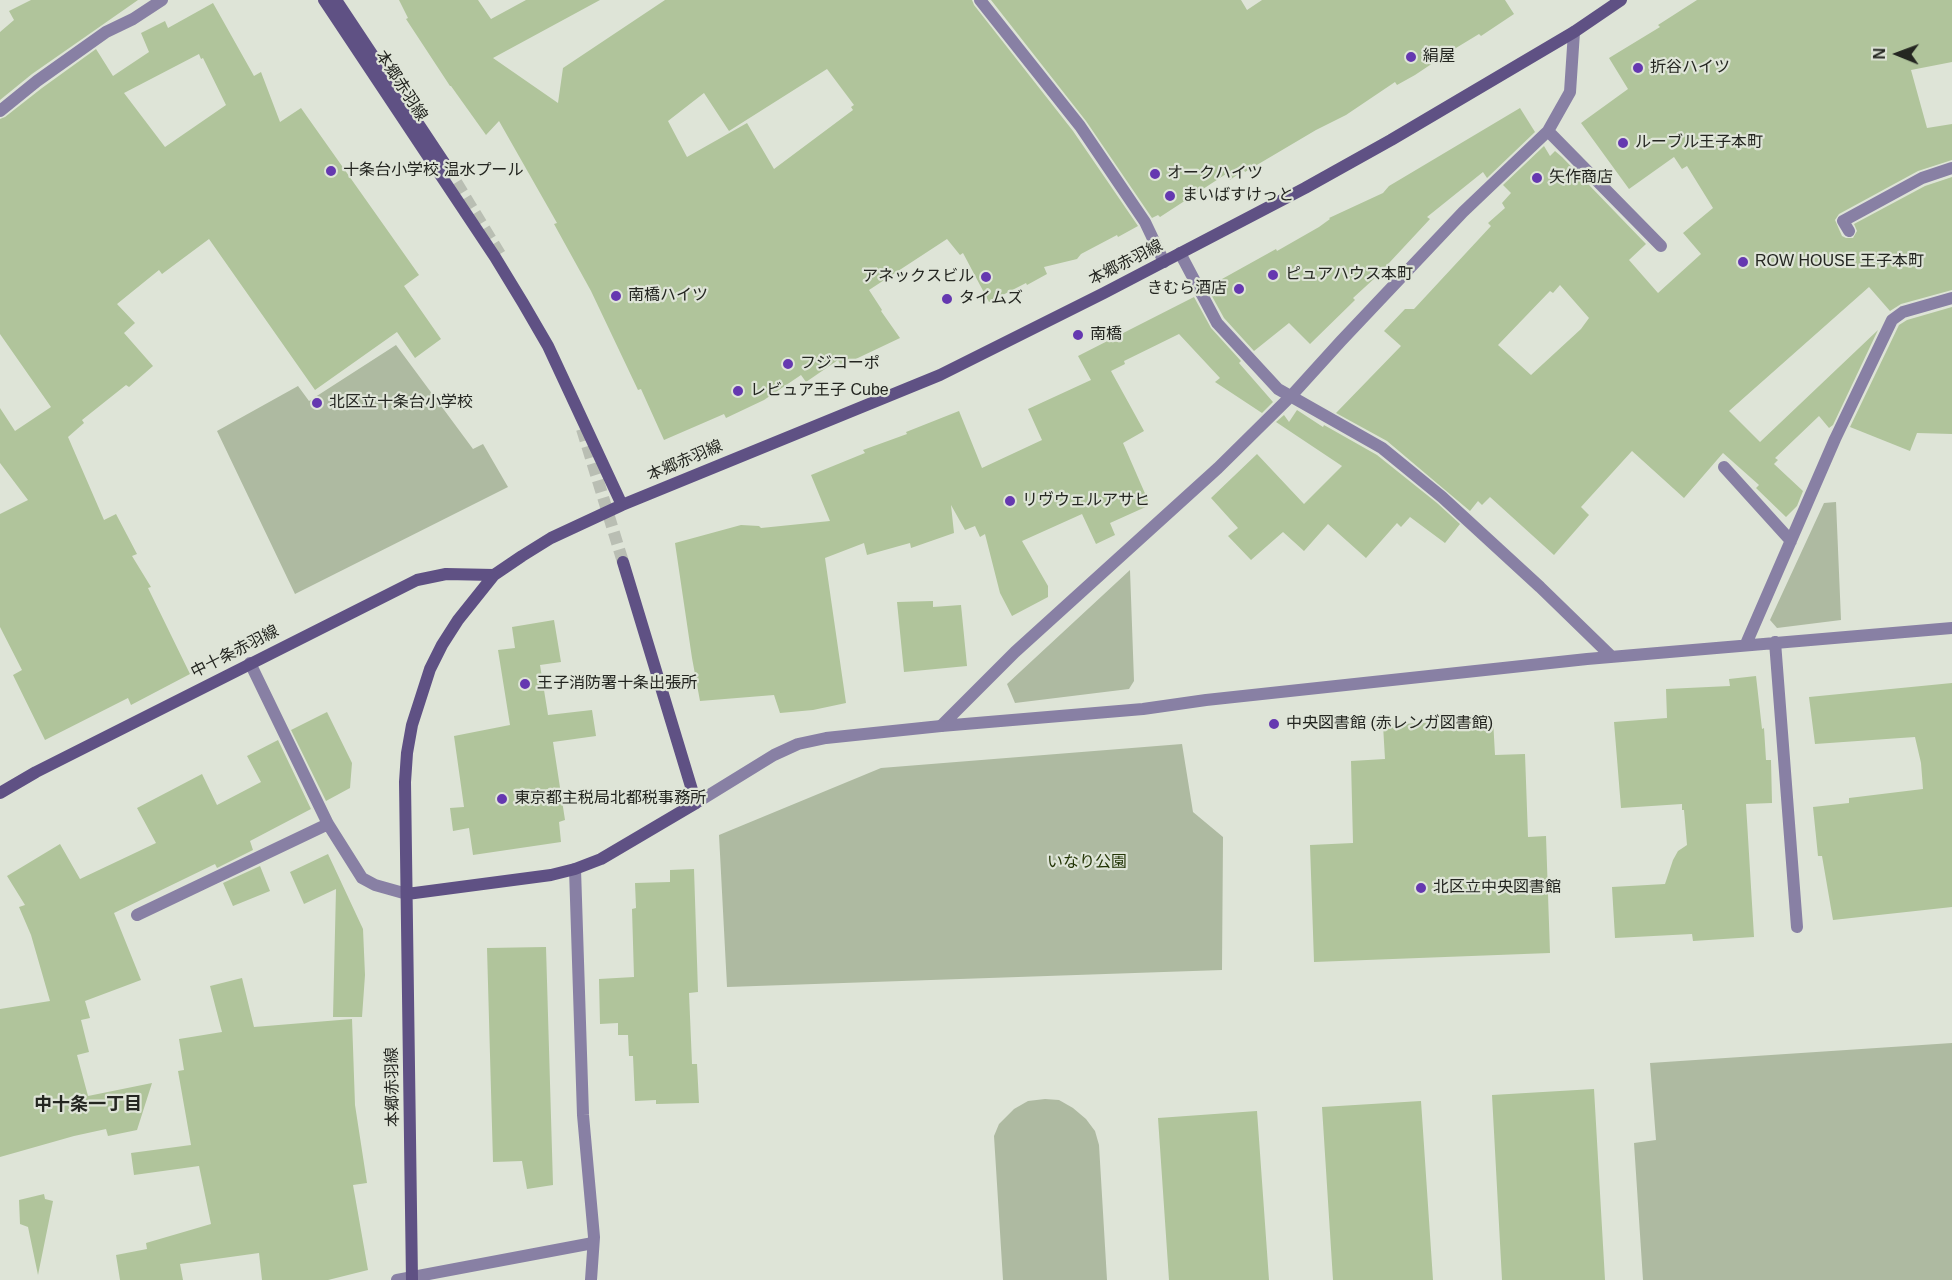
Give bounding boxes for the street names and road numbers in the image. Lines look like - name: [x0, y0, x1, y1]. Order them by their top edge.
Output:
- street label: 本郷赤羽線: [371, 47, 431, 125]
- street label: 本郷赤羽線: [1086, 236, 1166, 290]
- street label: 本郷赤羽線: [644, 437, 726, 485]
- street label: 中十条赤羽線: [188, 622, 282, 682]
- street label: 本郷赤羽線: [383, 1047, 403, 1127]

